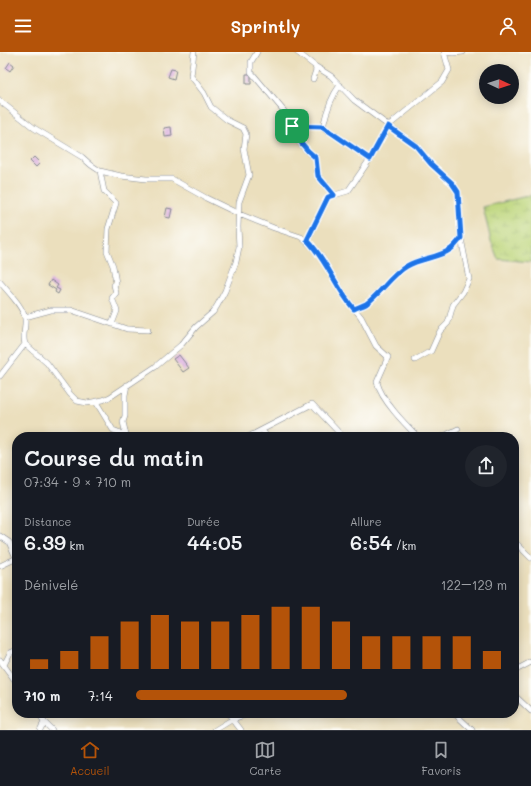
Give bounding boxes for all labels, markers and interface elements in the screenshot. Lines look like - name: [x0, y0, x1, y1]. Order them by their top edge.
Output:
- text: Sprintly: [231, 14, 300, 38]
- icon: menu: [12, 15, 34, 37]
- icon: person: [497, 15, 519, 37]
- north arrow: [479, 64, 519, 104]
- map controls: [479, 64, 519, 104]
- pin: [275, 109, 309, 143]
- icon: arrive: [281, 115, 303, 137]
- text: Course du matin: [24, 443, 203, 472]
- button: share: [465, 445, 507, 487]
- text: 07:34 · 9 × 710 m: [24, 473, 131, 490]
- text: Distance: [24, 514, 71, 529]
- text: Durée: [187, 514, 220, 529]
- text: Allure: [350, 514, 381, 529]
- text: 6.39: [24, 529, 66, 555]
- text: 44:05: [187, 529, 242, 555]
- text: 6:54: [350, 529, 392, 555]
- text: km: [66, 538, 84, 553]
- text: /km: [392, 538, 416, 553]
- text: Dénivelé: [24, 576, 78, 593]
- text: 122–129 m: [441, 576, 507, 593]
- text: 710 m: [24, 687, 60, 704]
- text: 7:14: [88, 687, 113, 704]
- tab: Accueil: [70, 739, 110, 778]
- tab: Carte: [250, 739, 281, 778]
- tab: Favoris: [421, 739, 461, 778]

